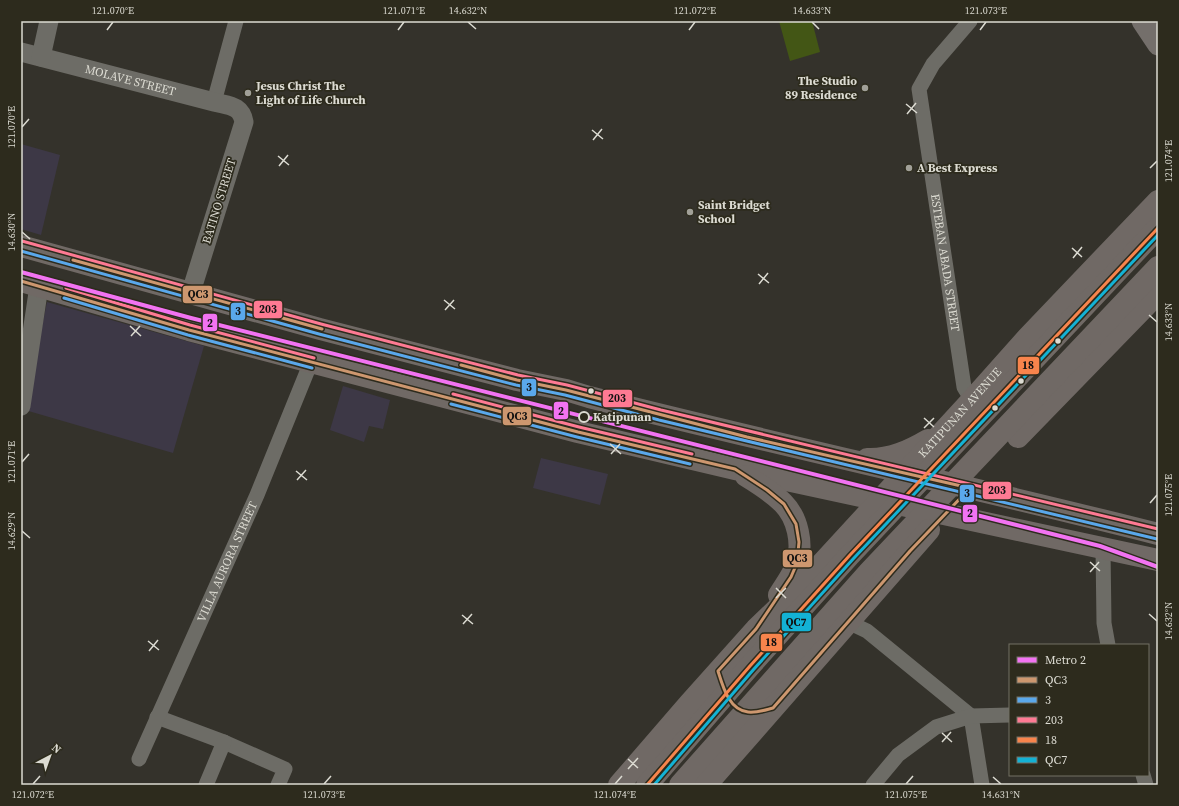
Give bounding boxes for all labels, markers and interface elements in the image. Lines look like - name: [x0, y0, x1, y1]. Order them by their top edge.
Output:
- text: 121.070°E: [92, 4, 134, 17]
- text: 121.071°E: [383, 4, 425, 17]
- text: 14.632°N: [449, 4, 487, 17]
- text: 121.072°E: [674, 4, 716, 17]
- text: 14.633°N: [793, 4, 831, 17]
- text: 121.073°E: [965, 4, 1007, 17]
- street label: MOLAVE STREET: [83, 61, 178, 100]
- place label: The Studio 89 Residence: [785, 73, 857, 103]
- place label: Jesus Christ The Light of Life Church: [255, 78, 366, 108]
- marker: The Studio 89 Residence: [860, 83, 870, 93]
- marker: Jesus Christ The Light of Life Church: [243, 88, 253, 98]
- text: 121.070°E: [5, 106, 18, 148]
- text: 121.074°E: [1162, 140, 1175, 182]
- street label: BATINO STREET: [198, 155, 240, 246]
- place label: A Best Express: [917, 160, 998, 176]
- marker: A Best Express: [904, 163, 914, 173]
- street label: ESTEBAN ABADA STREET: [927, 193, 964, 333]
- place label: Saint Bridget School: [698, 197, 771, 227]
- marker: Saint Bridget School: [685, 207, 695, 217]
- text: 14.630°N: [5, 213, 18, 251]
- line badge: QC3: [182, 285, 213, 304]
- text: QC3: [188, 287, 208, 302]
- line badge: 203: [253, 300, 283, 319]
- line badge: 3: [230, 302, 246, 321]
- text: 203: [259, 302, 277, 317]
- text: 14.633°N: [1162, 303, 1175, 341]
- text: 3: [235, 304, 241, 319]
- line badge: 2: [202, 313, 218, 332]
- text: 2: [207, 316, 213, 331]
- unlabelled marker: [1053, 336, 1063, 346]
- line badge: 18: [1017, 356, 1040, 375]
- text: 18: [1022, 358, 1034, 373]
- street label: KATIPUNAN AVENUE: [915, 364, 1005, 461]
- unlabelled marker: [1016, 376, 1026, 386]
- line badge: 3: [521, 378, 537, 397]
- text: 3: [526, 380, 532, 395]
- unlabelled marker: [586, 386, 596, 396]
- line badge: 203: [602, 389, 633, 408]
- text: 203: [608, 391, 626, 406]
- line badge: 2: [553, 401, 569, 420]
- unlabelled marker: [990, 403, 1000, 413]
- text: 2: [558, 404, 564, 419]
- line badge: QC3: [502, 406, 532, 426]
- text: QC3: [507, 409, 527, 424]
- place label: Katipunan: [593, 409, 652, 425]
- marker: Katipunan: [578, 411, 590, 423]
- text: 121.071°E: [5, 441, 18, 483]
- text: 121.075°E: [1162, 474, 1175, 516]
- line badge: 203: [982, 481, 1012, 500]
- text: 203: [988, 483, 1006, 498]
- line badge: 3: [959, 484, 975, 503]
- text: 3: [964, 486, 970, 501]
- street label: VILLA AURORA STREET: [193, 498, 261, 625]
- line badge: 2: [962, 504, 978, 523]
- text: 2: [967, 506, 973, 521]
- text: 14.629°N: [5, 512, 18, 550]
- line badge: QC3: [782, 549, 813, 568]
- text: QC3: [787, 551, 807, 566]
- text: 14.632°N: [1162, 602, 1175, 640]
- line badge: QC7: [781, 612, 812, 632]
- text: QC7: [786, 615, 806, 630]
- line badge: 18: [760, 633, 783, 652]
- text: 18: [765, 635, 777, 650]
- legend: [1009, 644, 1149, 776]
- text: Metro 2: [1045, 652, 1086, 668]
- text: QC3: [1045, 672, 1067, 688]
- text: 3: [1045, 692, 1051, 708]
- text: 203: [1045, 712, 1063, 728]
- text: 18: [1045, 732, 1057, 748]
- north arrow: [30, 736, 70, 776]
- text: N: [48, 741, 64, 757]
- text: QC7: [1045, 752, 1067, 768]
- text: 121.072°E: [12, 788, 54, 801]
- text: 121.073°E: [303, 788, 345, 801]
- text: 121.074°E: [594, 788, 636, 801]
- text: 121.075°E: [885, 788, 927, 801]
- text: 14.631°N: [982, 788, 1020, 801]

